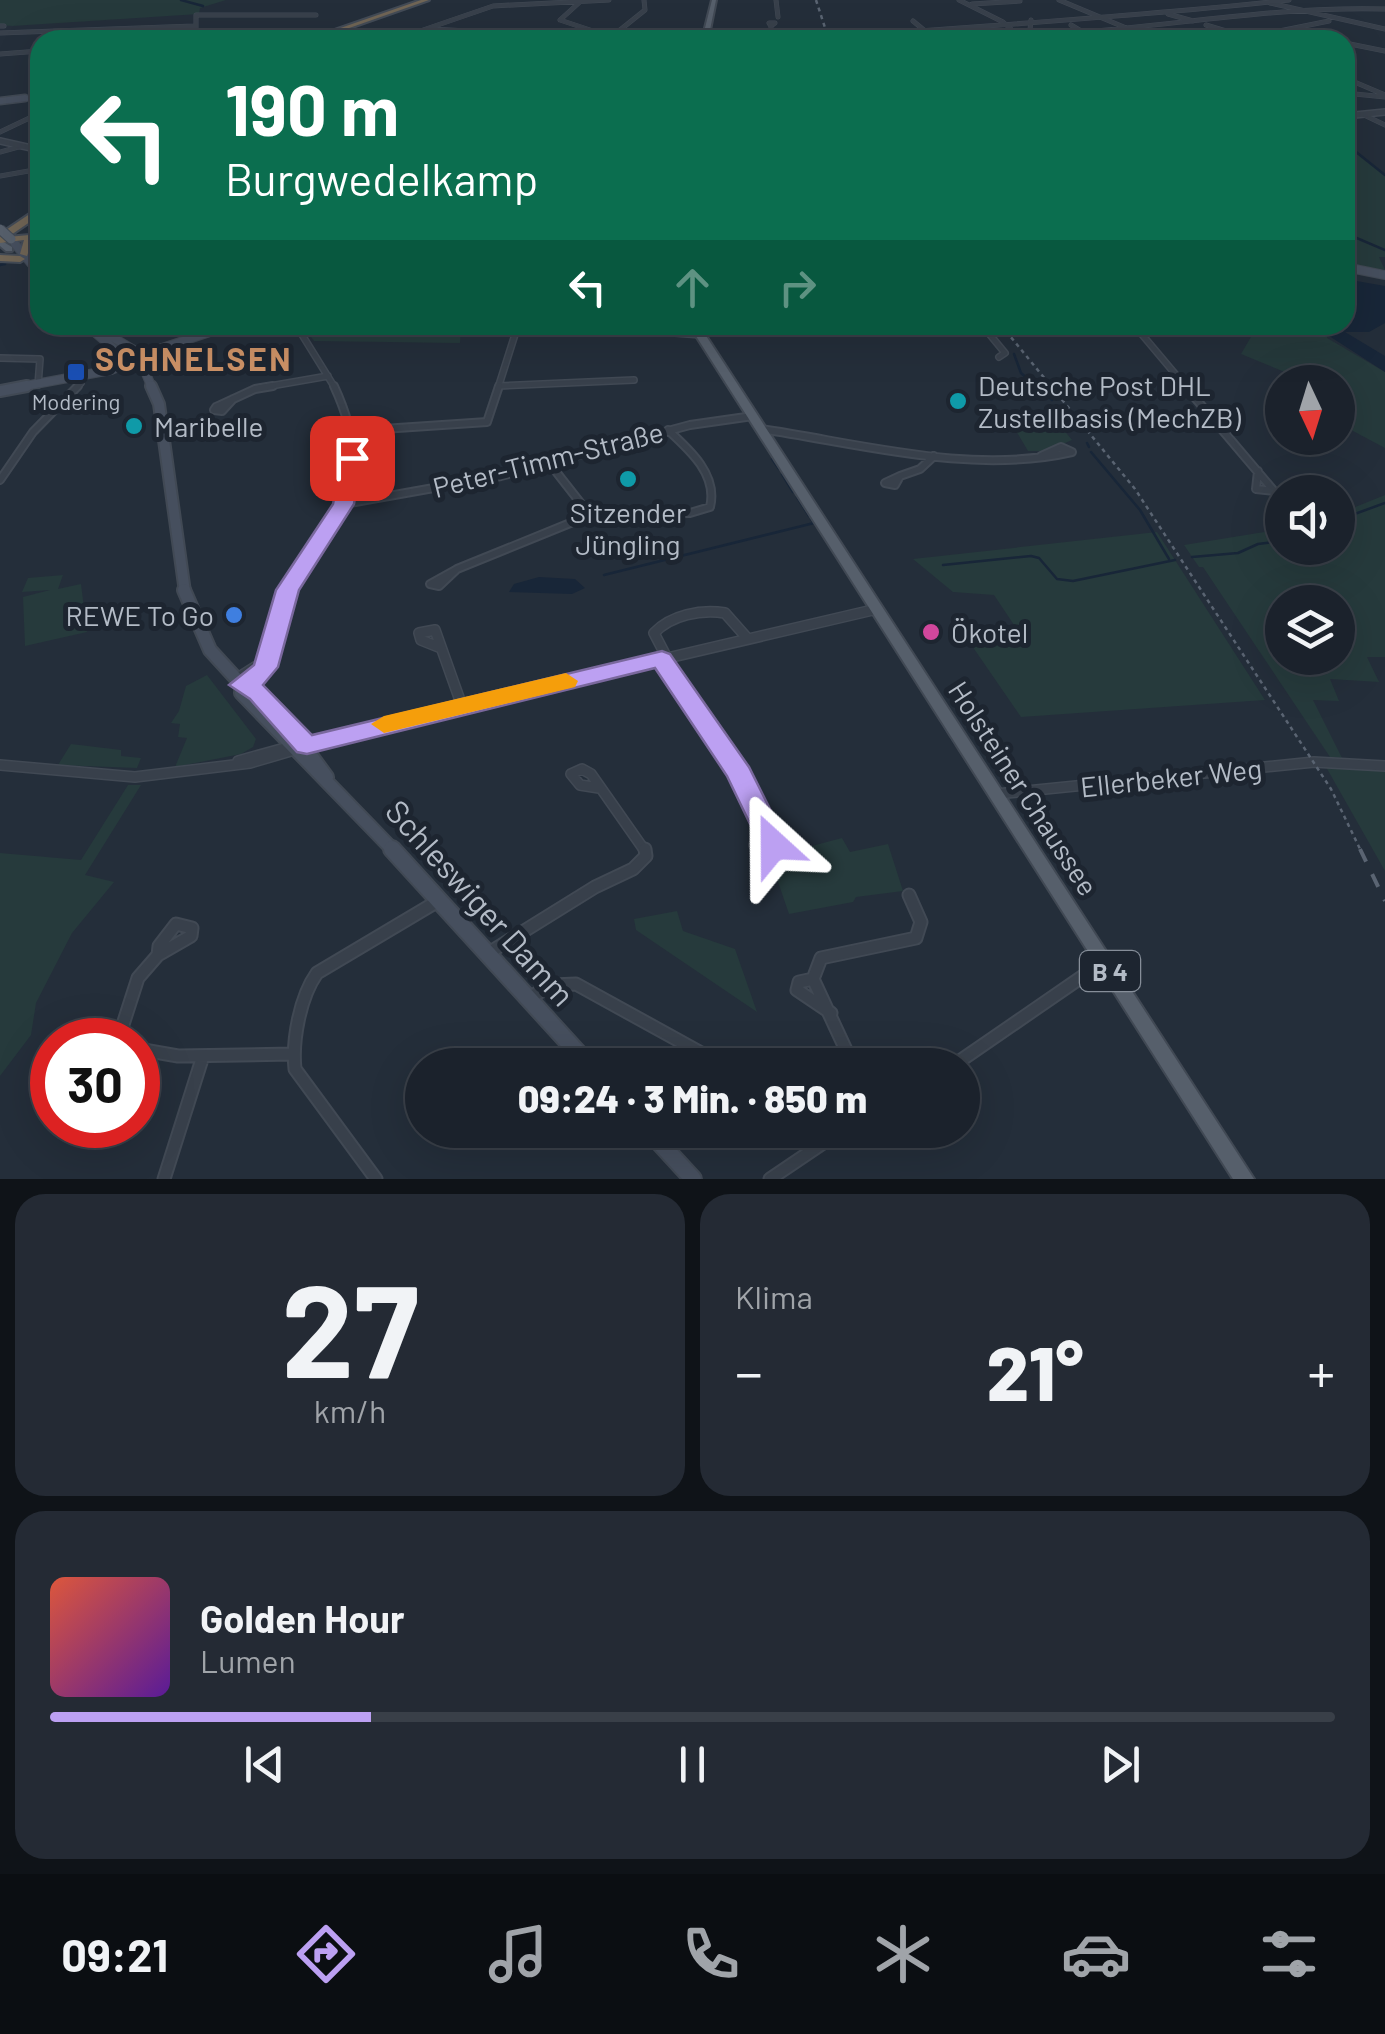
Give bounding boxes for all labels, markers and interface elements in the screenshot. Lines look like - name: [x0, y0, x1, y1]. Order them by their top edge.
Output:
- text: 190 m: [225, 66, 399, 150]
- icon: left: [60, 70, 190, 200]
- text: Burgwedelkamp: [225, 151, 538, 205]
- icon: left: [560, 260, 615, 315]
- icon: ahead: [665, 260, 720, 315]
- icon: right: [770, 260, 825, 315]
- district label: SCHNELSEN: [95, 339, 293, 377]
- marker: Modering: [65, 361, 87, 383]
- north arrow: [1265, 365, 1355, 455]
- map controls: [1265, 365, 1355, 675]
- place label: Deutsche Post DHL Zustellbasis (MechZB): [978, 368, 1242, 434]
- place label: Modering: [32, 388, 120, 414]
- marker: Deutsche Post DHL Zustellbasis (MechZB): [947, 390, 969, 412]
- place label: Maribelle: [154, 409, 263, 443]
- street label: Peter-Timm-Straße: [429, 414, 667, 504]
- marker: Maribelle: [123, 415, 145, 437]
- pin: [310, 416, 395, 501]
- icon: arrive: [325, 431, 380, 486]
- marker: Sitzender Jüngling: [617, 468, 639, 490]
- button: sound: [1265, 475, 1355, 565]
- place label: Sitzender Jüngling: [570, 495, 686, 561]
- button: layers: [1265, 585, 1355, 675]
- place label: REWE To Go: [66, 598, 214, 632]
- marker: REWE To Go: [223, 604, 245, 626]
- place label: Ökotel: [951, 615, 1028, 649]
- marker: Ökotel: [920, 621, 942, 643]
- street label: Holsteiner Chaussee: [942, 674, 1106, 902]
- street label: Ellerbeker Weg: [1079, 751, 1263, 803]
- street label: Schleswiger Damm: [379, 791, 583, 1013]
- position arrow: [722, 793, 826, 897]
- road number: B 4: [1080, 951, 1140, 991]
- speed limit sign: 30: [30, 1018, 160, 1148]
- text: 09:24 · 3 Min. · 850 m: [518, 1075, 867, 1121]
- text: 27: [281, 1248, 419, 1404]
- text: Klima: [735, 1277, 813, 1315]
- text: 21°: [986, 1326, 1084, 1416]
- text: −: [735, 1338, 763, 1404]
- text: +: [1307, 1338, 1335, 1404]
- text: km/h: [314, 1391, 386, 1429]
- text: Golden Hour: [200, 1595, 405, 1641]
- text: Lumen: [200, 1641, 296, 1679]
- icon: previous: [237, 1737, 292, 1792]
- icon: pause: [665, 1737, 720, 1792]
- icon: next: [1093, 1737, 1148, 1792]
- icon: directions: [291, 1919, 361, 1989]
- icon: music: [483, 1919, 553, 1989]
- icon: phone: [676, 1919, 746, 1989]
- icon: climate: [868, 1919, 938, 1989]
- icon: car: [1061, 1919, 1131, 1989]
- icon: filters: [1254, 1919, 1324, 1989]
- text: 09:21: [61, 1927, 168, 1981]

